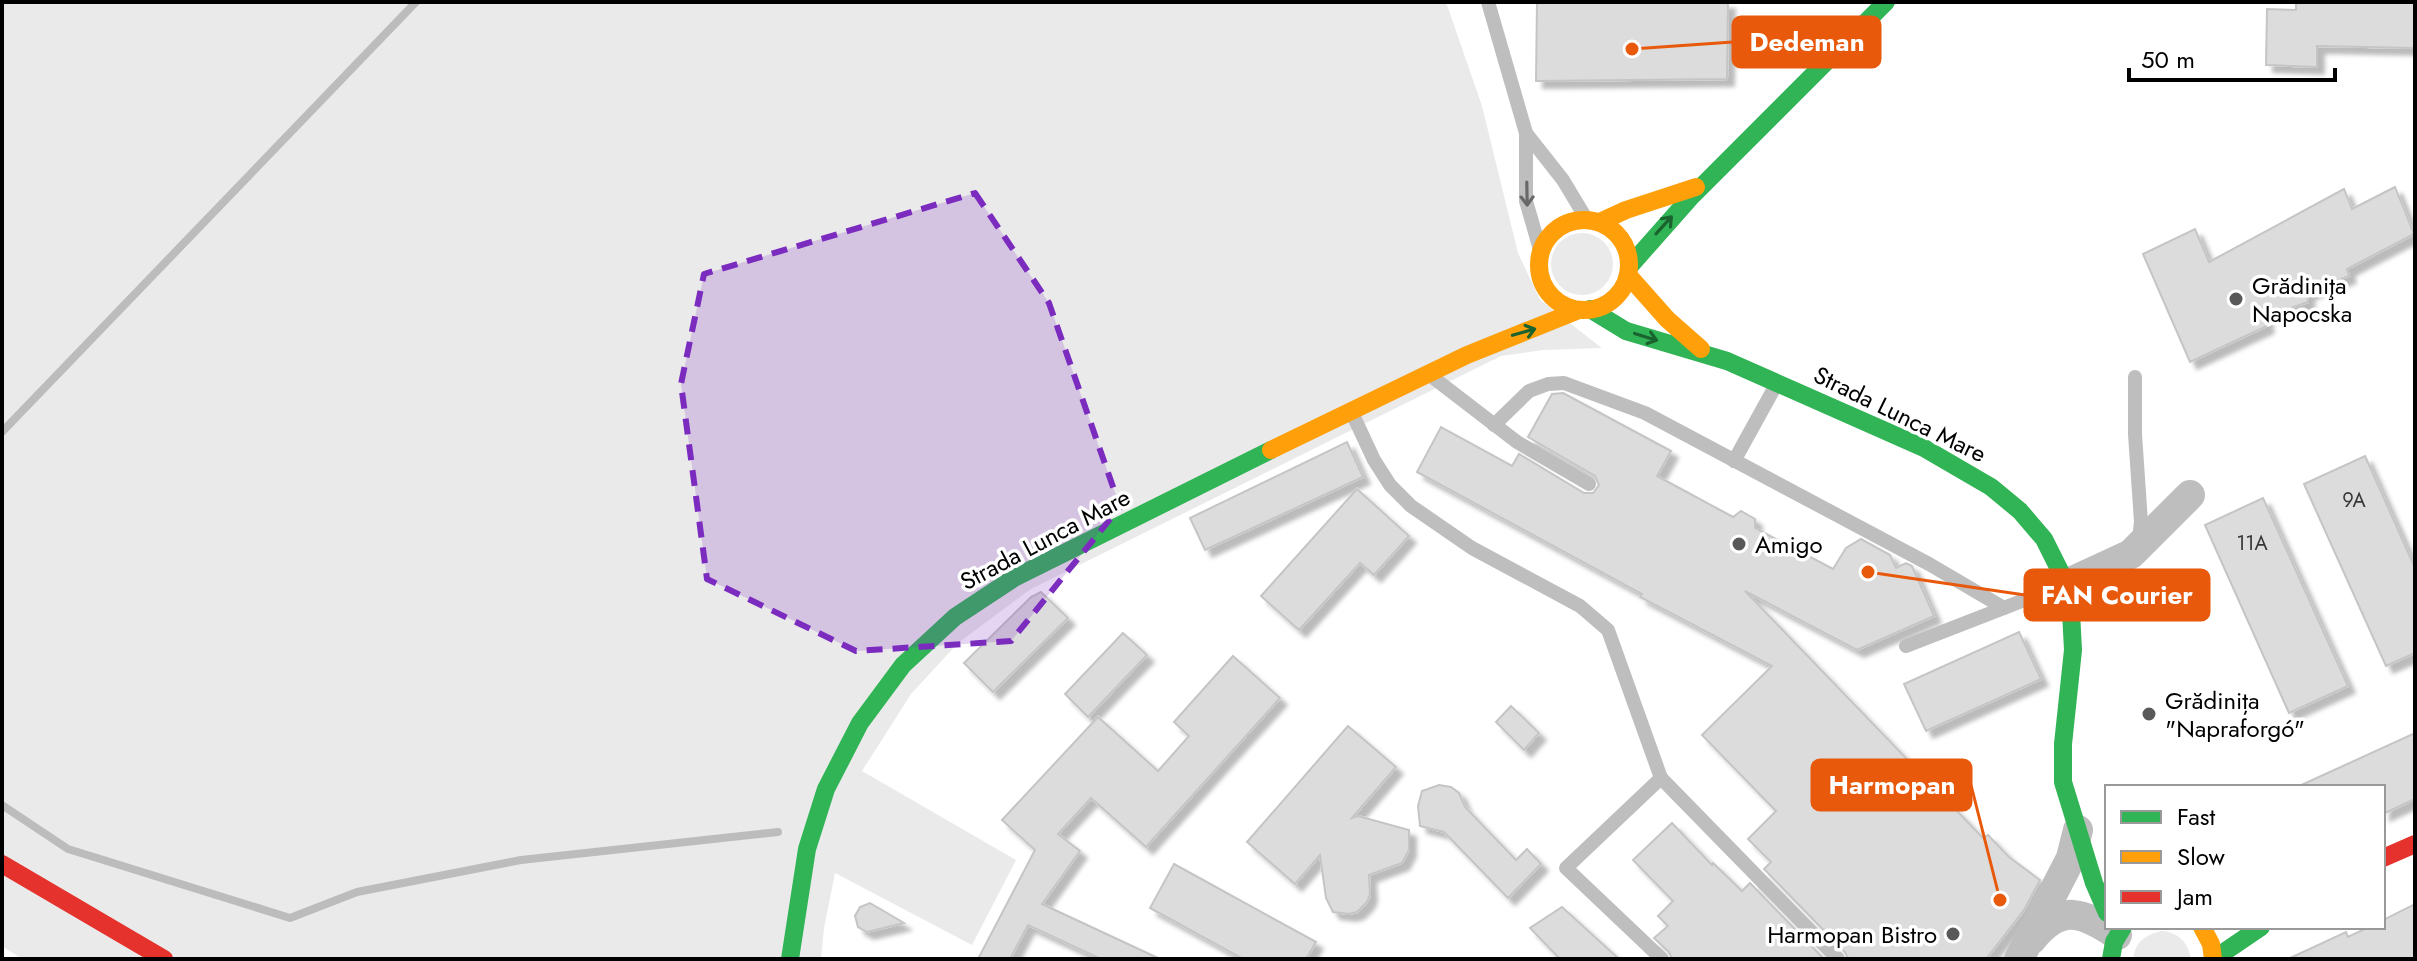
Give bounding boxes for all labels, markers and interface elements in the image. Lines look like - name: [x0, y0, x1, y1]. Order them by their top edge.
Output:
- callout: Dedeman: [1733, 17, 1880, 67]
- text: Dedeman: [1749, 23, 1865, 61]
- scale bar: [2129, 32, 2335, 82]
- text: 50 m: [2141, 42, 2195, 77]
- one-way arrow: [1519, 180, 1535, 207]
- one-way arrow: [1654, 215, 1672, 235]
- place label: Grădiniţa Napocska: [2252, 268, 2352, 331]
- marker: Grădiniţa Napocska: [2227, 290, 2245, 308]
- one-way arrow: [1510, 324, 1536, 339]
- one-way arrow: [1633, 331, 1658, 346]
- street label: Strada Lunca Mare: [1808, 357, 1992, 471]
- street label: Strada Lunca Mare: [954, 479, 1136, 599]
- house number: 9A: [2342, 486, 2366, 515]
- place label: Amigo: [1755, 527, 1823, 562]
- house number: 11A: [2236, 529, 2268, 558]
- marker: Amigo: [1730, 535, 1748, 553]
- callout: FAN Courier: [2025, 570, 2209, 620]
- text: FAN Courier: [2041, 576, 2193, 614]
- place label: Grădinița "Napraforgó": [2165, 683, 2305, 746]
- marker: Grădinița "Napraforgó": [2140, 705, 2158, 723]
- callout: Harmopan: [1812, 760, 1971, 810]
- text: Harmopan: [1829, 766, 1955, 804]
- legend: [2105, 785, 2385, 929]
- text: Fast: [2177, 799, 2215, 834]
- text: Slow: [2177, 839, 2225, 874]
- text: Jam: [2174, 879, 2213, 914]
- place label: Harmopan Bistro: [1767, 917, 1937, 952]
- marker: Harmopan Bistro: [1944, 925, 1962, 943]

